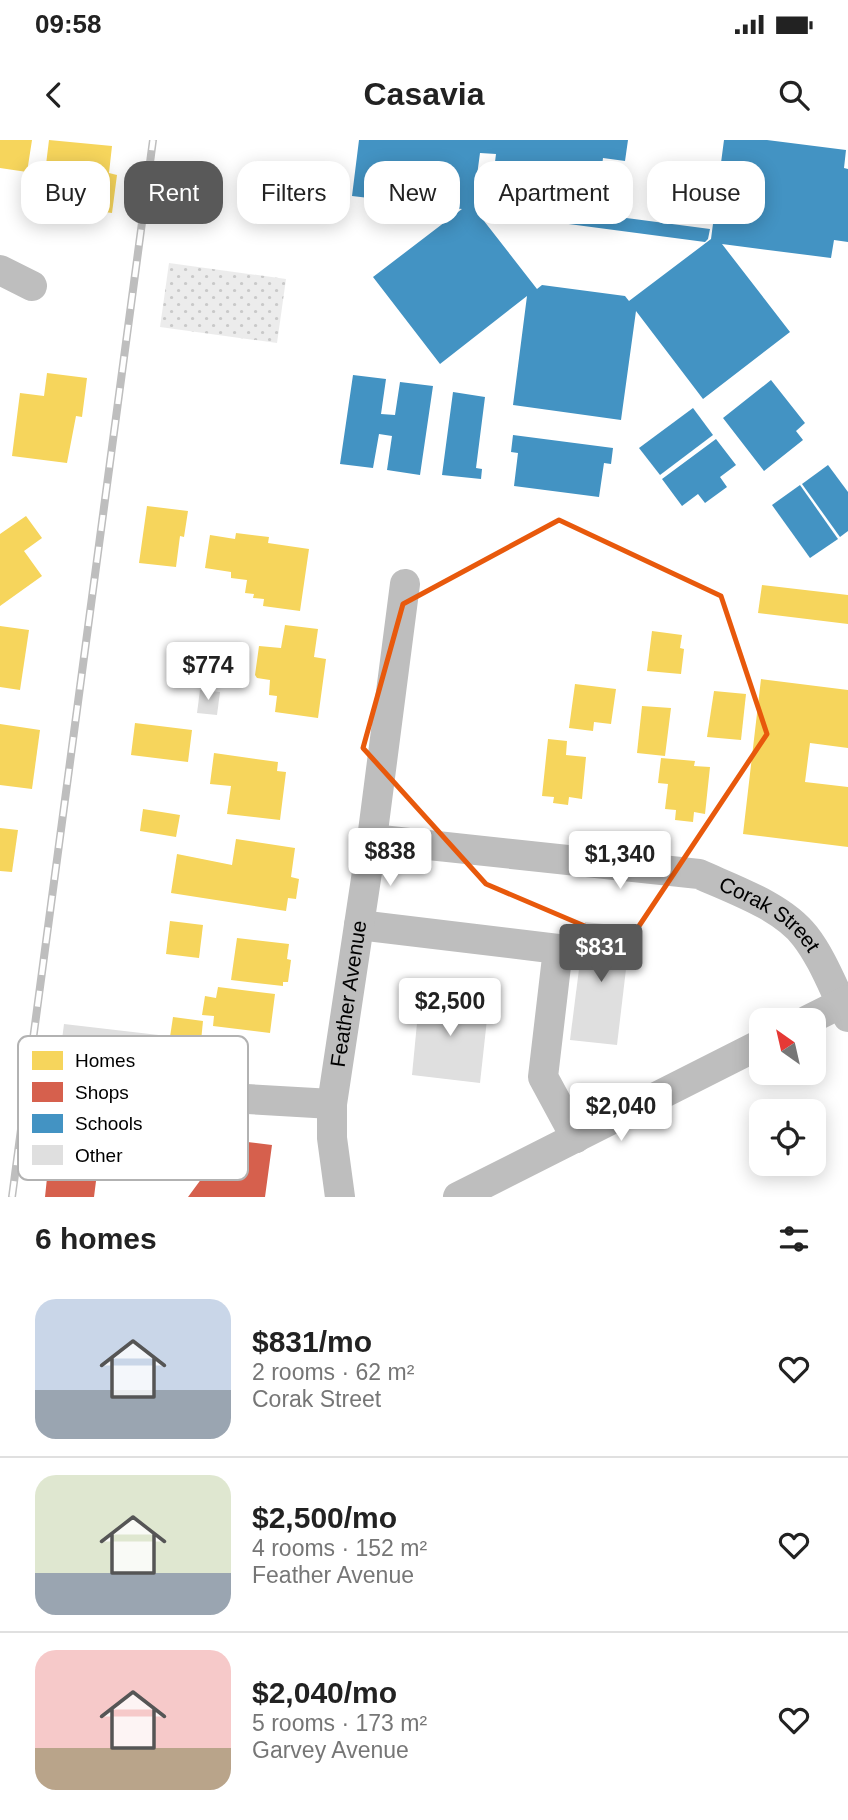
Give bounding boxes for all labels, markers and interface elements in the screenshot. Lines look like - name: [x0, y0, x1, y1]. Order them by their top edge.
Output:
- text: 09:58: [35, 9, 102, 39]
- icon: back: [35, 76, 73, 114]
- text: Casavia: [364, 76, 484, 112]
- icon: search: [775, 76, 813, 114]
- chip: Buy: [21, 161, 110, 224]
- chip: Rent: [124, 161, 223, 224]
- chip: Filters: [237, 161, 350, 224]
- chip: New: [364, 161, 460, 224]
- chip: Apartment: [474, 161, 633, 224]
- chip: House: [647, 161, 765, 224]
- pin: $774: [167, 643, 249, 702]
- text: $774: [182, 652, 234, 678]
- pin: $838: [349, 828, 431, 888]
- pin: $1,340: [563, 832, 677, 891]
- text: $838: [364, 838, 416, 864]
- text: $1,340: [585, 841, 655, 867]
- street label: Corak Street: [716, 872, 825, 956]
- street label: Feather Avenue: [326, 919, 371, 1069]
- pin: $831: [560, 924, 642, 984]
- text: $831: [575, 934, 627, 960]
- pin: $2,500: [393, 978, 507, 1038]
- text: $2,500: [415, 988, 485, 1014]
- north arrow: [749, 1008, 826, 1085]
- map controls: [749, 1008, 826, 1176]
- legend: [18, 1036, 248, 1180]
- text: Homes: [75, 1050, 135, 1071]
- text: Shops: [75, 1082, 129, 1103]
- pin: $2,040: [564, 1084, 678, 1143]
- text: $2,040: [586, 1093, 656, 1119]
- button: locate: [749, 1099, 826, 1176]
- text: Schools: [75, 1113, 143, 1134]
- text: Other: [75, 1145, 123, 1166]
- icon: filters: [775, 1220, 813, 1258]
- text: 6 homes: [35, 1222, 157, 1255]
- text: $831/mo: [252, 1325, 372, 1358]
- icon: home: [91, 1327, 175, 1411]
- icon: heart: [775, 1350, 813, 1388]
- text: 2 rooms · 62 m²: [252, 1359, 414, 1385]
- text: Corak Street: [252, 1386, 381, 1412]
- text: $2,500/mo: [252, 1501, 397, 1534]
- icon: home: [91, 1503, 175, 1587]
- icon: heart: [775, 1526, 813, 1564]
- text: 4 rooms · 152 m²: [252, 1535, 427, 1561]
- text: Feather Avenue: [252, 1562, 414, 1588]
- text: $2,040/mo: [252, 1676, 397, 1709]
- icon: home: [91, 1678, 175, 1762]
- icon: heart: [775, 1701, 813, 1739]
- text: 5 rooms · 173 m²: [252, 1710, 427, 1736]
- text: Garvey Avenue: [252, 1737, 409, 1763]

